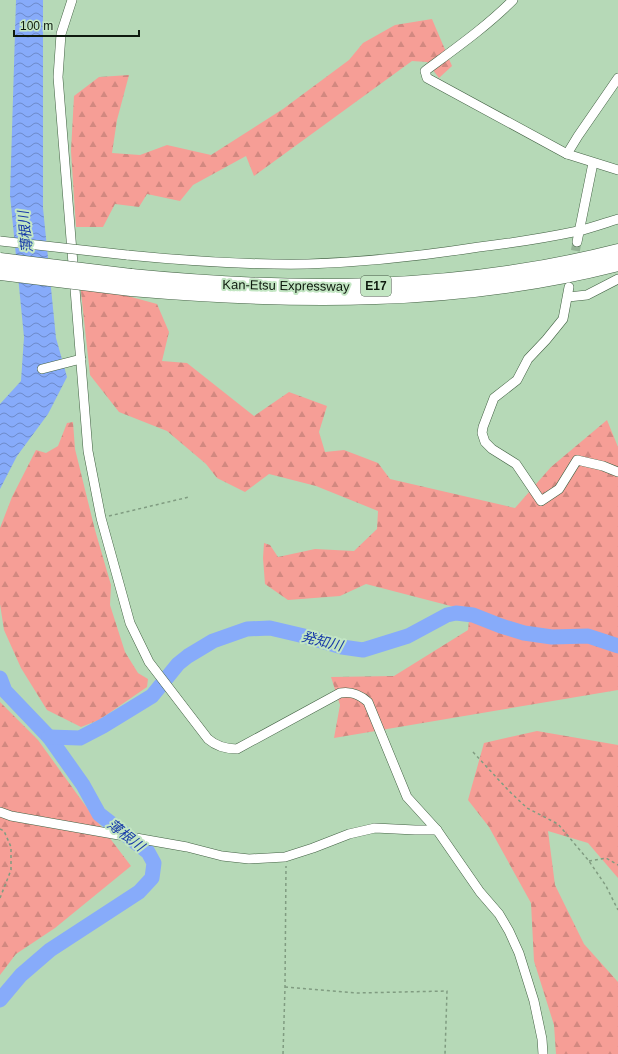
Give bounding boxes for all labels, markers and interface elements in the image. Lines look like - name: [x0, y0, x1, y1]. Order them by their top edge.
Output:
- scale bar: [14, 12, 139, 38]
- text: 100 m: [20, 19, 53, 33]
- water label: 薄根川: [15, 208, 35, 254]
- road number: E17: [361, 276, 391, 296]
- street label: Kan-Etsu Expressway: [222, 277, 350, 294]
- water label: 発知川: [300, 628, 346, 654]
- water label: 薄根川: [105, 816, 149, 855]

